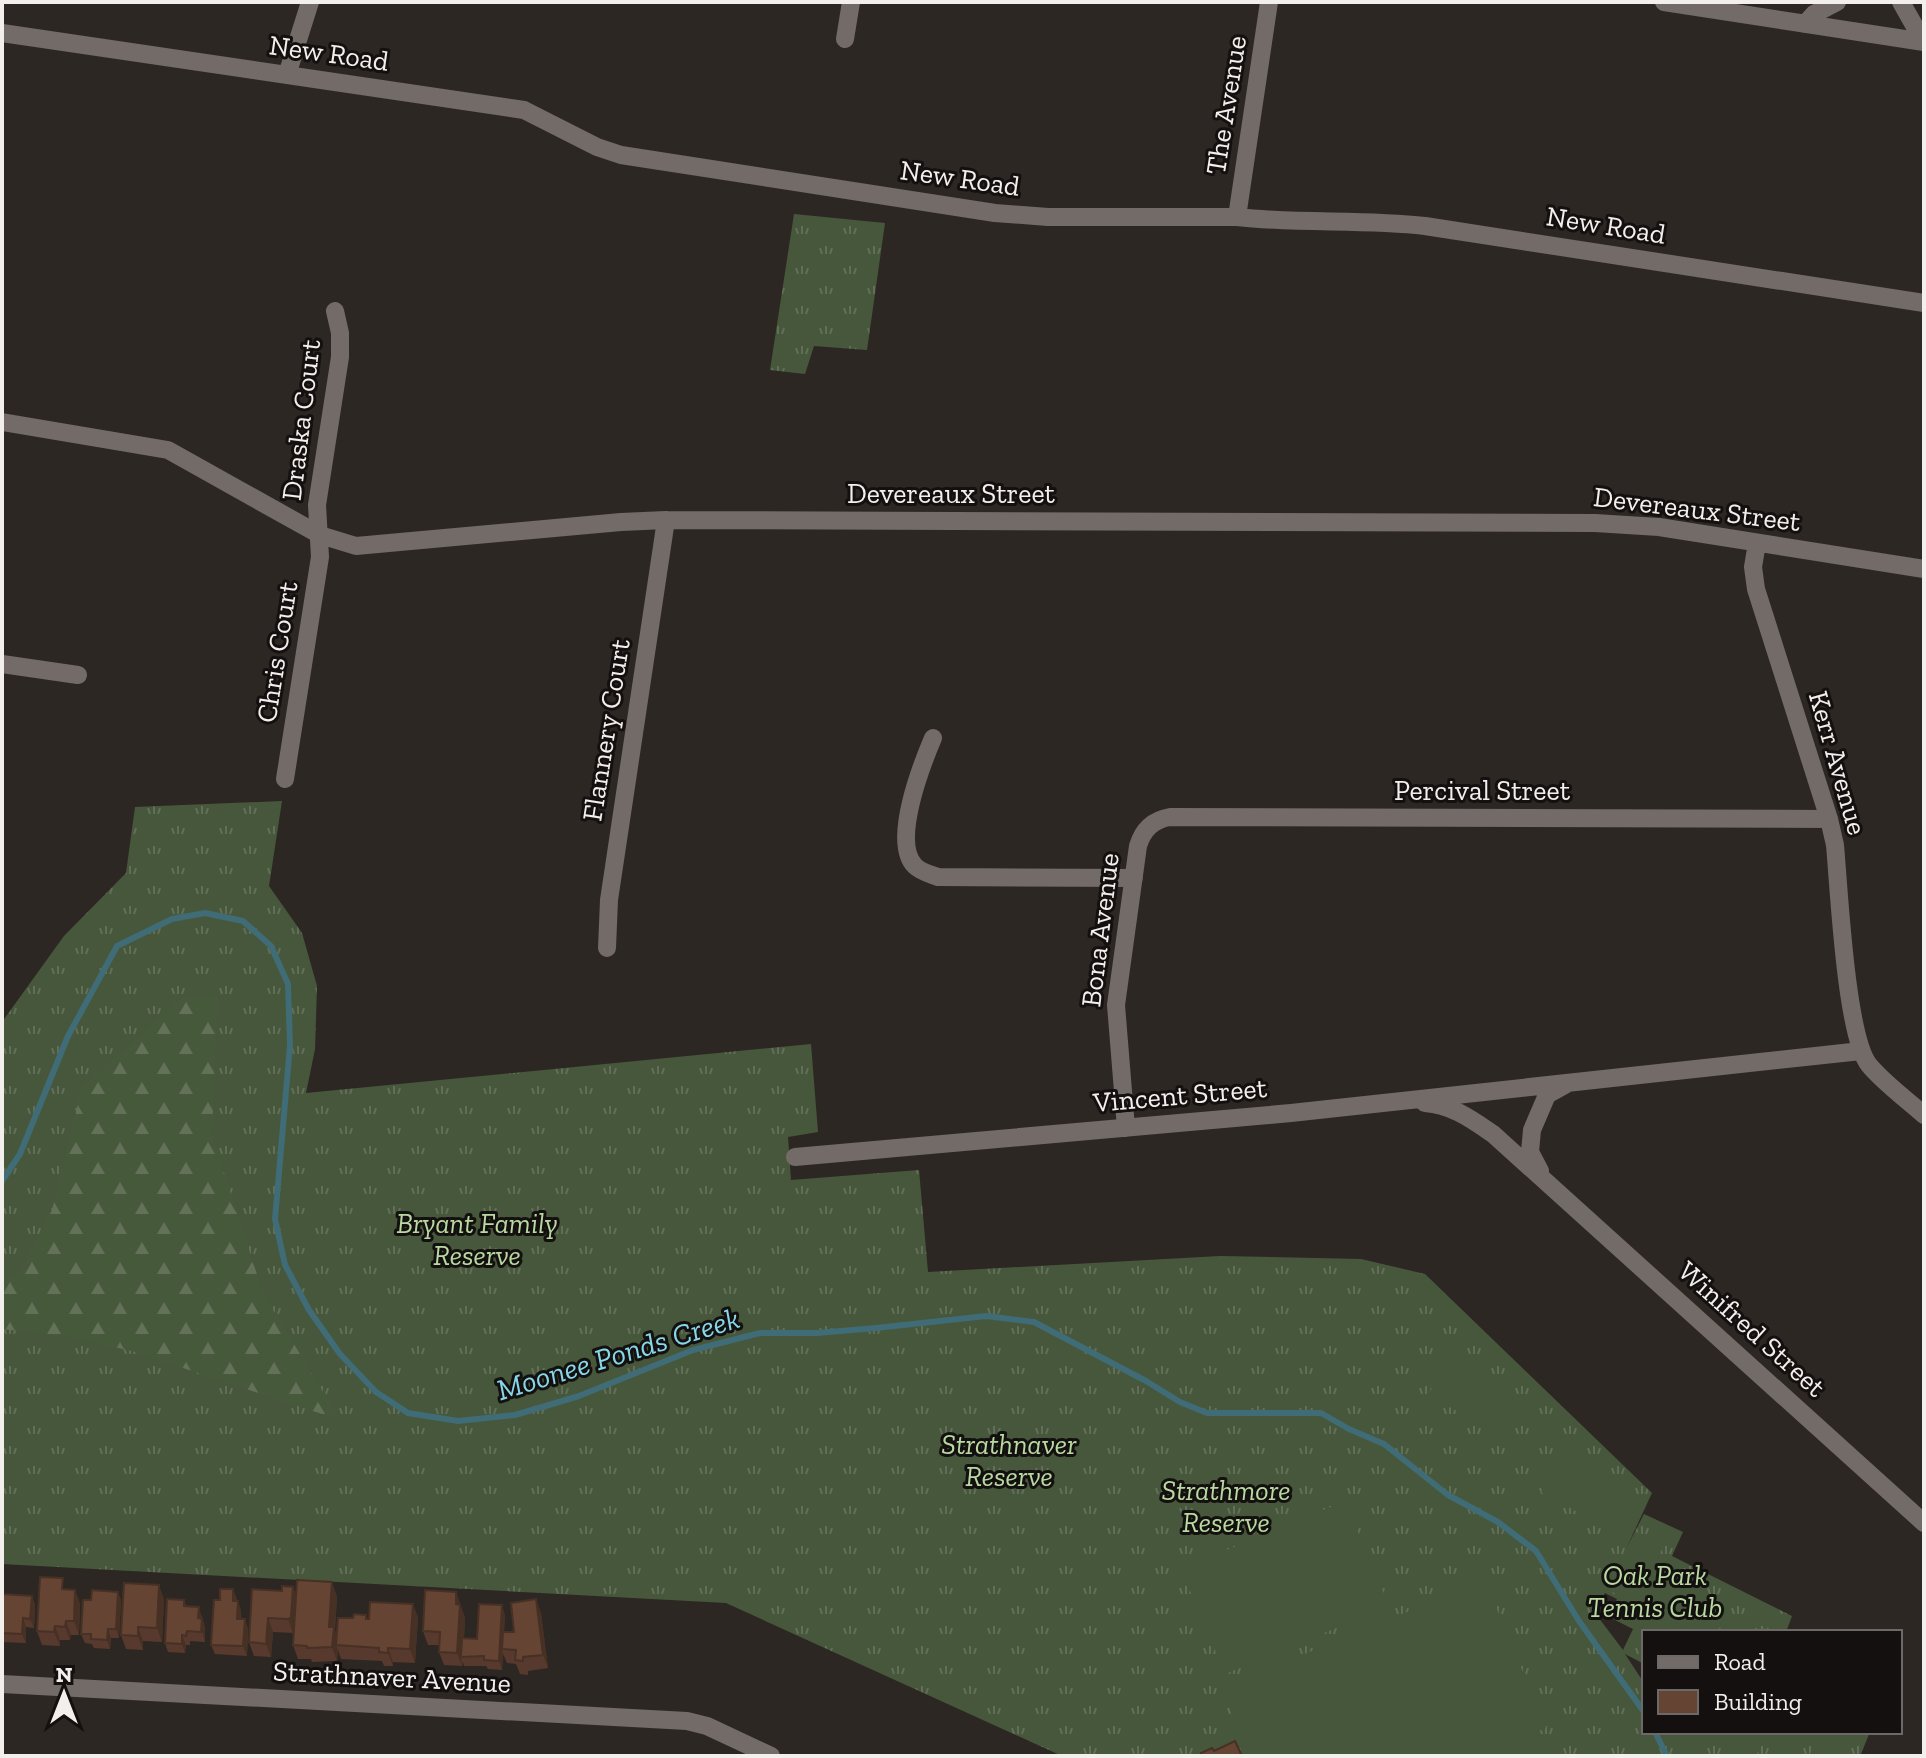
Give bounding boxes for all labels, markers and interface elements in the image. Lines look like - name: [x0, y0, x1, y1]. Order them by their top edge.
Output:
- street label: New Road: [267, 28, 391, 78]
- street label: The Avenue: [1199, 33, 1253, 177]
- street label: New Road: [898, 153, 1022, 203]
- street label: New Road: [1544, 199, 1668, 251]
- street label: Draska Court: [275, 337, 327, 502]
- street label: Devereaux Street: [847, 477, 1056, 510]
- street label: Devereaux Street: [1592, 480, 1803, 538]
- street label: Chris Court: [250, 579, 305, 725]
- street label: Flannery Court: [575, 636, 637, 823]
- street label: Kerr Avenue: [1802, 687, 1874, 839]
- street label: Percival Street: [1394, 774, 1571, 807]
- street label: Bona Avenue: [1074, 851, 1126, 1009]
- street label: Vincent Street: [1091, 1071, 1269, 1119]
- park label: Bryant Family Reserve: [396, 1207, 558, 1272]
- street label: Winifred Street: [1672, 1254, 1833, 1404]
- water label: Moonee Ponds Creek: [492, 1300, 744, 1408]
- park label: Strathnaver Reserve: [941, 1428, 1077, 1493]
- park label: Strathmore Reserve: [1162, 1474, 1290, 1539]
- park label: Oak Park Tennis Club: [1588, 1559, 1722, 1624]
- legend: [1642, 1630, 1902, 1734]
- text: Road: [1714, 1647, 1766, 1676]
- north arrow: [24, 1654, 104, 1734]
- street label: Strathnaver Avenue: [272, 1654, 512, 1700]
- text: N: [56, 1661, 73, 1688]
- text: Building: [1714, 1687, 1802, 1716]

